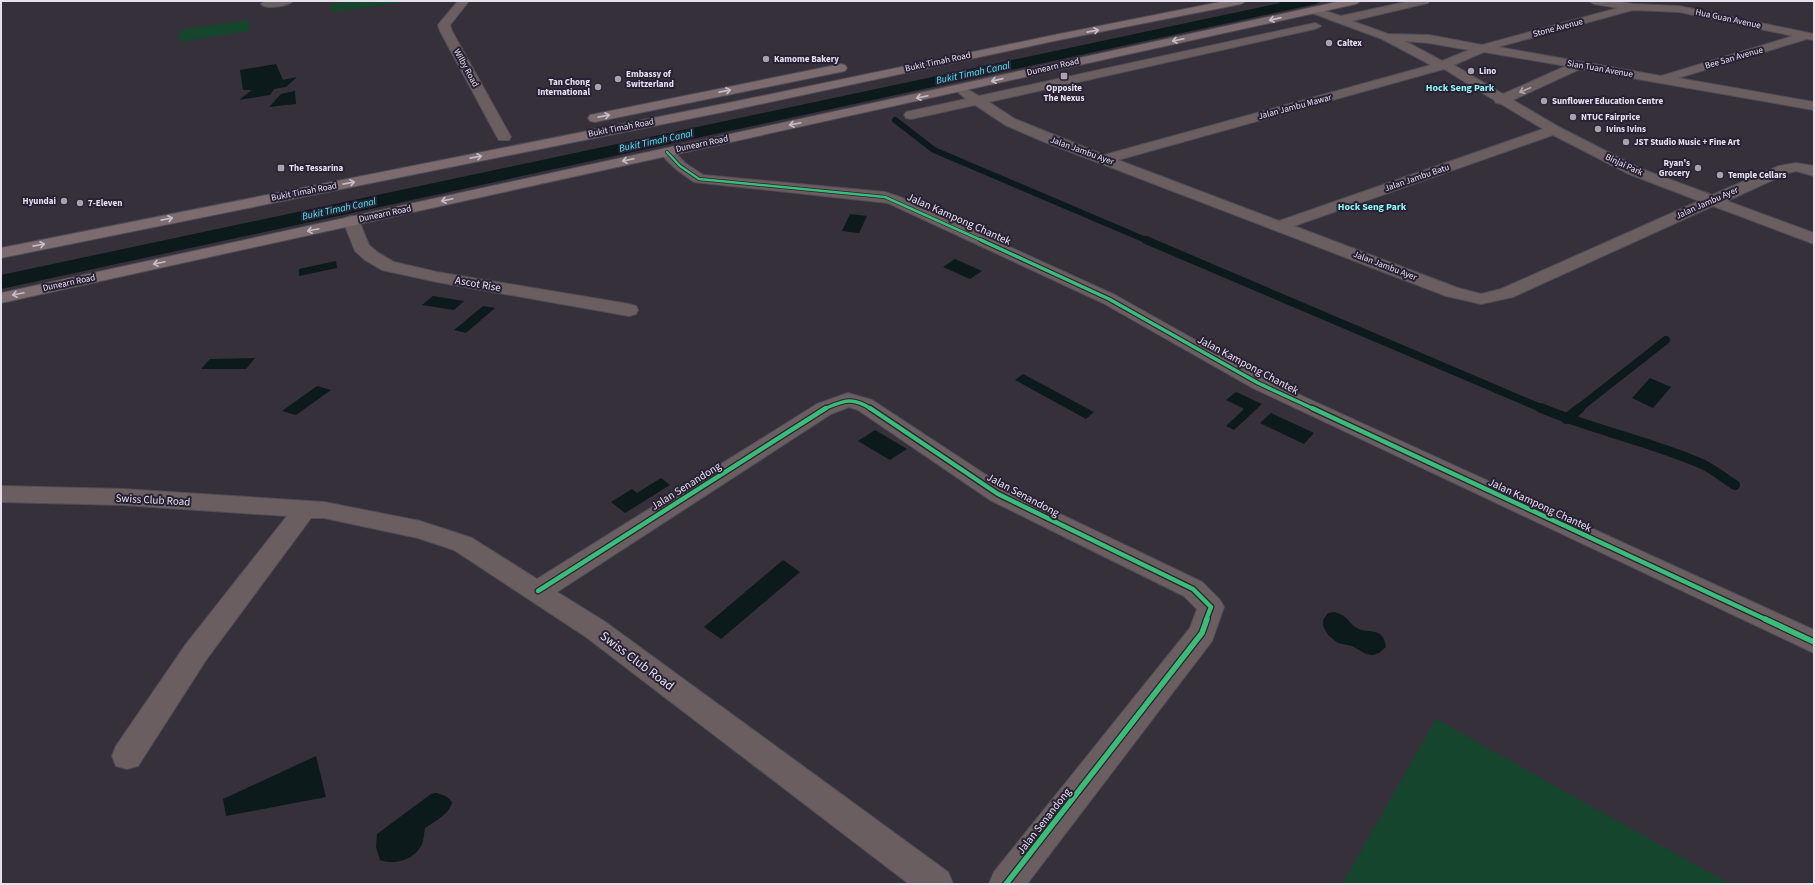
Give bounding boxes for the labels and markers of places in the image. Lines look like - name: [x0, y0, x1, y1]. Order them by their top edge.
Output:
- place label: Caltex: [1337, 37, 1362, 50]
- marker: Caltex: [1324, 38, 1334, 48]
- place label: Kamome Bakery: [774, 53, 839, 66]
- marker: Kamome Bakery: [761, 54, 771, 64]
- place label: Lino: [1479, 65, 1496, 78]
- marker: Lino: [1466, 66, 1476, 76]
- place label: Embassy of Switzerland: [626, 68, 674, 91]
- marker: Opposite The Nexus: [1059, 71, 1069, 81]
- marker: Embassy of Switzerland: [613, 74, 623, 84]
- place label: Tan Chong International: [537, 76, 590, 99]
- marker: Tan Chong International: [593, 82, 603, 92]
- place label: Opposite The Nexus: [1044, 82, 1084, 105]
- place label: Sunflower Education Centre: [1552, 95, 1663, 108]
- marker: Sunflower Education Centre: [1539, 96, 1549, 106]
- place label: NTUC Fairprice: [1581, 111, 1640, 124]
- marker: NTUC Fairprice: [1568, 112, 1578, 122]
- place label: Ivins Ivins: [1606, 123, 1646, 136]
- marker: Ivins Ivins: [1593, 124, 1603, 134]
- place label: JST Studio Music + Fine Art: [1634, 136, 1741, 149]
- marker: JST Studio Music + Fine Art: [1621, 137, 1631, 147]
- place label: Ryan's Grocery: [1659, 157, 1690, 180]
- place label: The Tessarina: [289, 162, 344, 175]
- marker: The Tessarina: [276, 163, 286, 173]
- marker: Ryan's Grocery: [1693, 163, 1703, 173]
- place label: Temple Cellars: [1728, 169, 1786, 182]
- marker: Temple Cellars: [1715, 170, 1725, 180]
- place label: Hyundai: [23, 195, 56, 208]
- marker: Hyundai: [59, 196, 69, 206]
- place label: 7-Eleven: [88, 197, 122, 210]
- marker: 7-Eleven: [75, 198, 85, 208]

